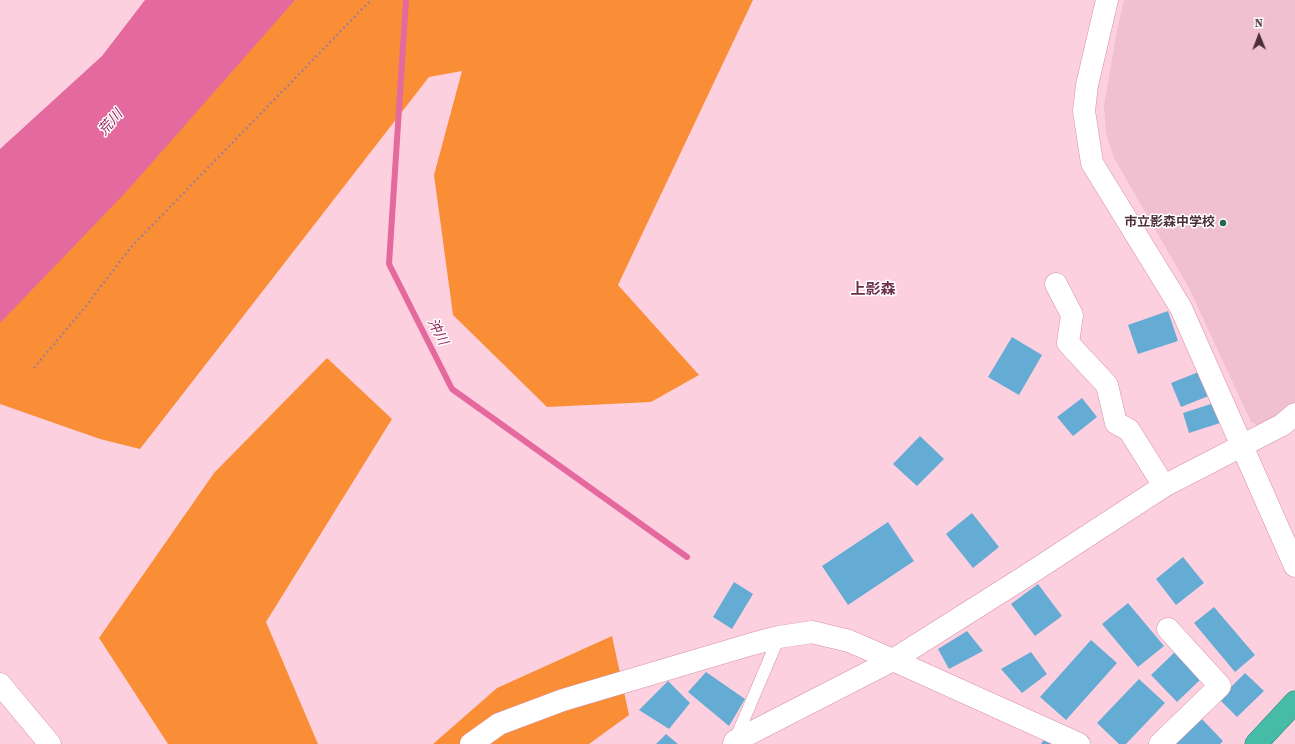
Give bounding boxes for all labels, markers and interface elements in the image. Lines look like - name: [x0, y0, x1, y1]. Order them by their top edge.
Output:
- north arrow: [1239, 16, 1279, 56]
- text: N: [1255, 16, 1263, 31]
- water label: 荒川: [95, 107, 127, 139]
- place label: 市立影森中学校: [1124, 215, 1215, 231]
- marker: 市立影森中学校: [1218, 218, 1228, 228]
- district label: 上影森: [851, 281, 895, 299]
- water label: 沖川: [423, 316, 451, 348]

